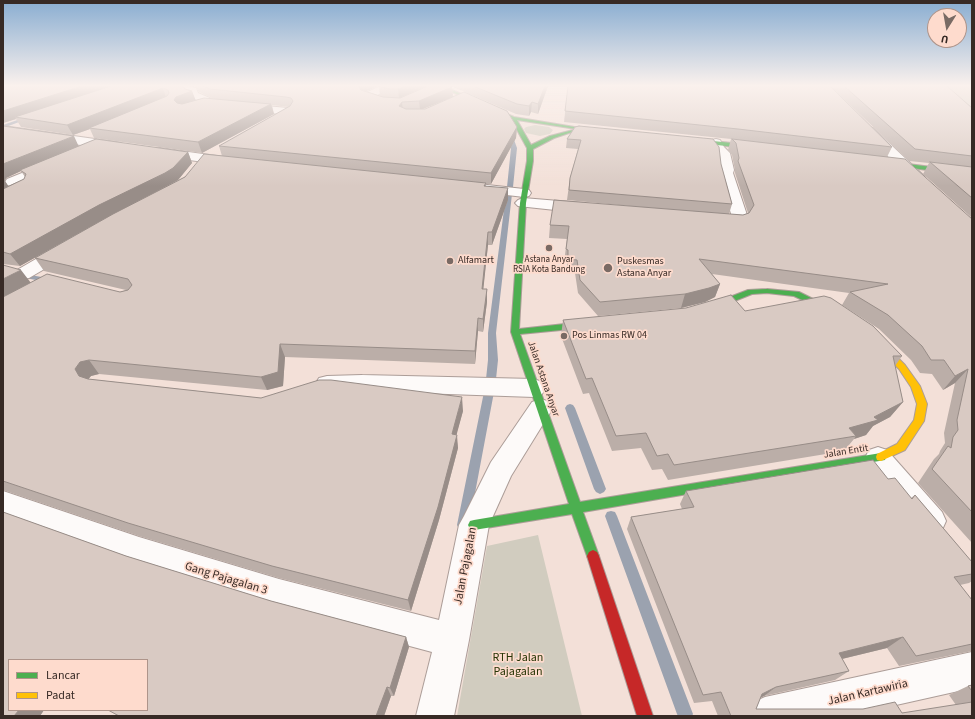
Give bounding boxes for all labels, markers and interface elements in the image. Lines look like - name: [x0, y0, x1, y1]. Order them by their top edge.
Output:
- north arrow: [927, 8, 967, 48]
- text: U: [940, 31, 950, 47]
- marker: Astana Anyar RSIA Kota Bandung: [544, 243, 554, 253]
- place label: Alfamart: [458, 255, 494, 267]
- place label: Astana Anyar RSIA Kota Bandung: [513, 255, 585, 276]
- marker: Alfamart: [445, 256, 455, 266]
- place label: Puskesmas Astana Anyar: [617, 256, 671, 280]
- marker: Puskesmas Astana Anyar: [602, 262, 614, 274]
- place label: Pos Linmas RW 04: [572, 330, 647, 342]
- marker: Pos Linmas RW 04: [559, 331, 569, 341]
- street label: Jalan Astana Anyar: [524, 340, 562, 418]
- street label: Jalan Entit: [823, 443, 869, 461]
- street label: Jalan Pajagalan: [451, 526, 481, 606]
- street label: Gang Pajagalan 3: [183, 560, 269, 598]
- park label: RTH Jalan Pajagalan: [493, 651, 543, 679]
- legend: [8, 659, 148, 711]
- text: Lancar: [46, 667, 80, 684]
- street label: Jalan Kartawiria: [827, 677, 909, 709]
- text: Padat: [46, 687, 75, 704]

